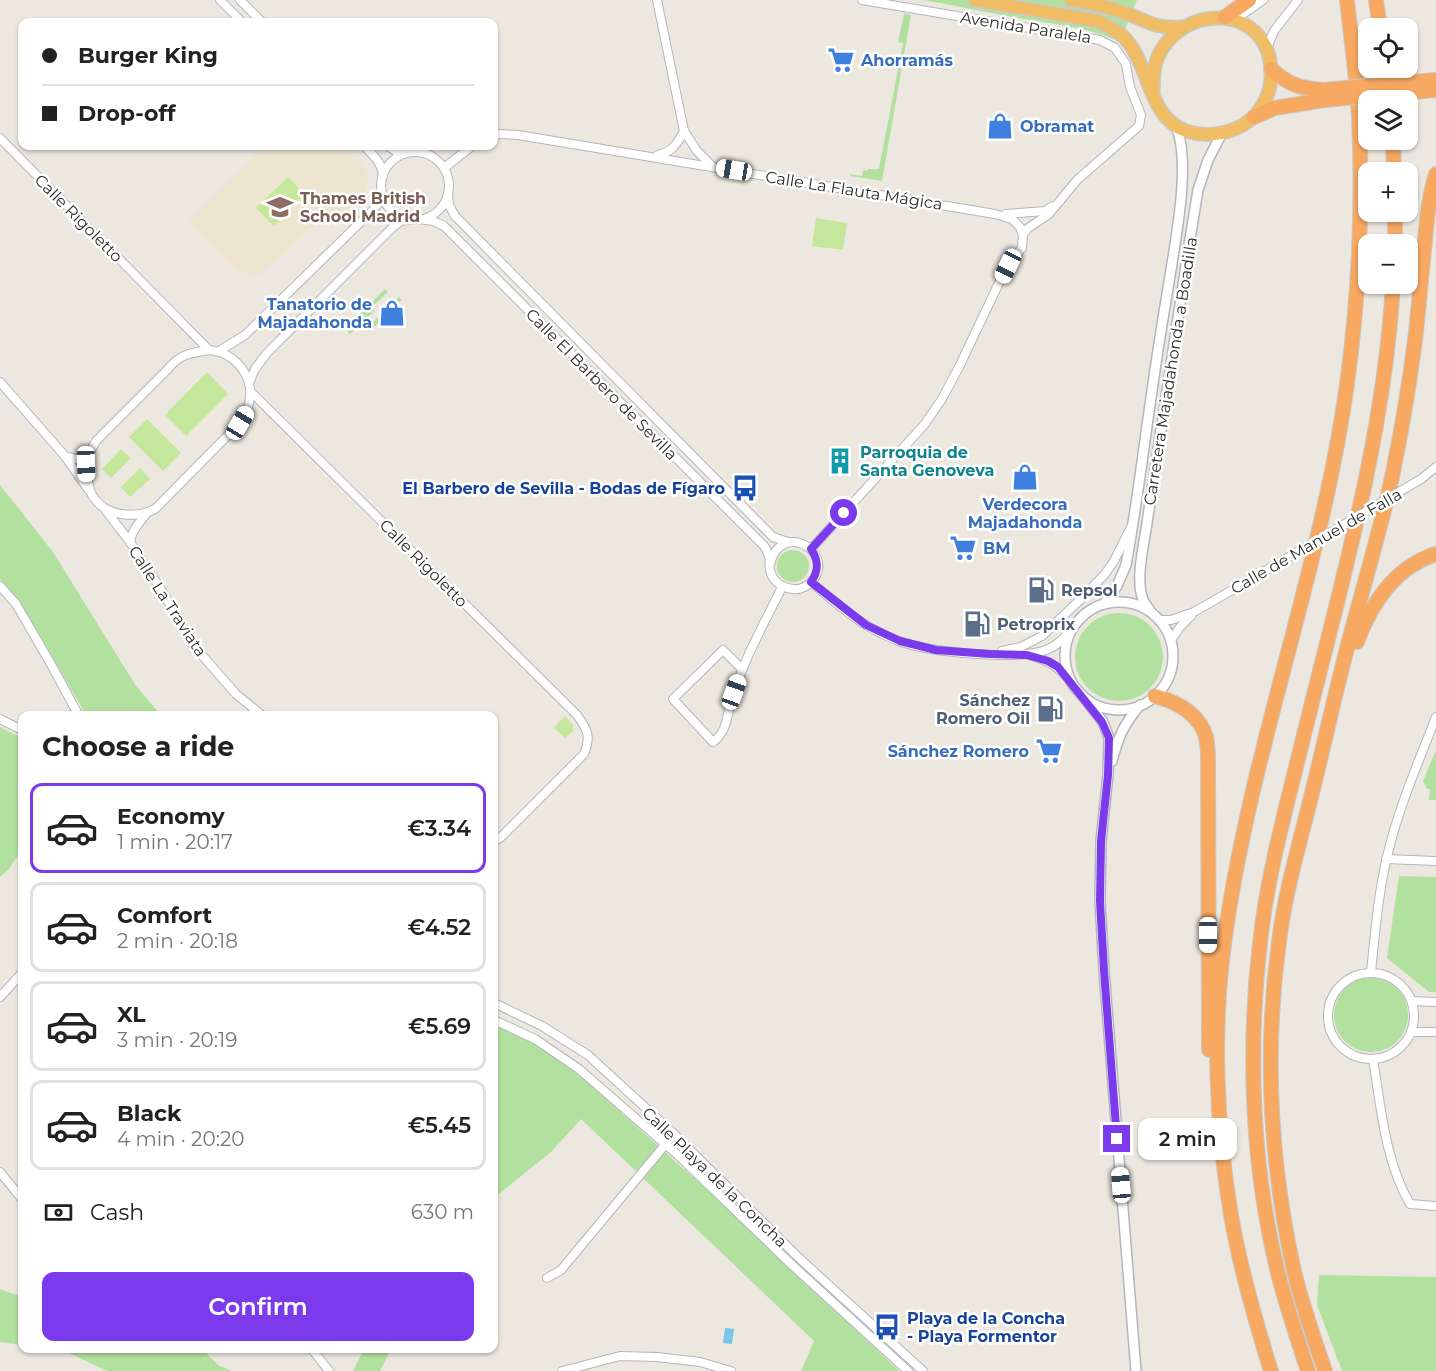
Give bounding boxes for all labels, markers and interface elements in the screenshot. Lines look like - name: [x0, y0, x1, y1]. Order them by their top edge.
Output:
- street label: Avenida Paralela: [959, 8, 1093, 47]
- map controls: [1358, 18, 1418, 294]
- button: locate: [1358, 18, 1418, 78]
- text: Burger King: [78, 42, 218, 69]
- supermarket icon: Ahorramás: [826, 45, 856, 75]
- place label: Ahorramás: [860, 51, 953, 70]
- button: layers: [1358, 90, 1418, 150]
- text: Drop-off: [78, 100, 176, 127]
- shop icon: Obramat: [985, 111, 1015, 141]
- place label: Obramat: [1020, 117, 1094, 136]
- car: [715, 158, 753, 182]
- button: +: [1358, 162, 1418, 222]
- street label: Calle La Flauta Mágica: [764, 167, 944, 214]
- street label: Calle Rigoletto: [31, 170, 127, 266]
- place label: Thames British School Madrid: [300, 189, 426, 226]
- school or university icon: Thames British School Madrid: [265, 192, 295, 222]
- button: −: [1358, 234, 1418, 294]
- street label: Carretera Majadahonda a Boadilla: [1140, 236, 1201, 507]
- car: [992, 246, 1024, 286]
- place label: Tanatorio de Majadahonda: [257, 295, 372, 332]
- shop icon: Tanatorio de Majadahonda: [377, 298, 407, 328]
- street label: Calle El Barbero de Sevilla: [522, 305, 681, 464]
- car: [223, 403, 257, 443]
- place label: Parroquia de Santa Genoveva: [860, 443, 994, 480]
- car: [76, 446, 96, 482]
- building icon: Parroquia de Santa Genoveva: [825, 446, 855, 476]
- shop icon: Verdecora Majadahonda: [1010, 462, 1040, 492]
- bus stop icon: El Barbero de Sevilla - Bodas de Fígaro: [730, 473, 760, 503]
- place label: El Barbero de Sevilla - Bodas de Fígaro: [402, 479, 725, 498]
- street label: Calle de Manuel de Falla: [1227, 485, 1405, 598]
- place label: Verdecora Majadahonda: [968, 495, 1082, 532]
- route start: [830, 499, 857, 526]
- street label: Calle Rigoletto: [376, 515, 472, 611]
- supermarket icon: BM: [948, 533, 978, 563]
- place label: BM: [983, 539, 1011, 558]
- street label: Calle La Traviata: [125, 542, 210, 660]
- fuel station icon: Repsol: [1026, 575, 1056, 605]
- place label: Repsol: [1061, 581, 1118, 600]
- fuel station icon: Petroprix: [962, 609, 992, 639]
- place label: Petroprix: [997, 615, 1076, 634]
- car: [719, 672, 749, 712]
- place label: Sánchez Romero Oil: [936, 691, 1030, 728]
- fuel station icon: Sánchez Romero Oil: [1035, 694, 1065, 724]
- text: Choose a ride: [42, 730, 234, 763]
- supermarket icon: Sánchez Romero: [1034, 736, 1064, 766]
- place label: Sánchez Romero: [888, 742, 1029, 761]
- icon: car: [45, 801, 99, 855]
- text: Economy: [117, 803, 225, 830]
- text: €3.34: [407, 815, 471, 842]
- text: 1 min · 20:17: [117, 830, 233, 854]
- icon: car: [45, 900, 99, 954]
- text: Comfort: [117, 902, 212, 929]
- text: €4.52: [407, 914, 471, 941]
- car: [1199, 917, 1217, 953]
- text: 2 min · 20:18: [117, 929, 238, 953]
- icon: car: [45, 999, 99, 1053]
- text: XL: [117, 1001, 146, 1028]
- text: €5.69: [408, 1013, 471, 1040]
- text: 3 min · 20:19: [117, 1028, 237, 1052]
- icon: car: [45, 1098, 99, 1152]
- text: Black: [117, 1100, 181, 1127]
- street label: Calle Playa de la Concha: [638, 1103, 791, 1251]
- text: €5.45: [408, 1112, 471, 1139]
- callout: 2 min: [1138, 1118, 1237, 1160]
- route end: [1103, 1125, 1130, 1152]
- text: 4 min · 20:20: [117, 1127, 244, 1151]
- text: 2 min: [1159, 1127, 1216, 1151]
- car: [1110, 1166, 1132, 1204]
- icon: cash: [42, 1196, 75, 1229]
- text: Cash: [90, 1199, 144, 1226]
- text: 630 m: [411, 1200, 474, 1224]
- button: Confirm: [42, 1272, 474, 1341]
- place label: Playa de la Concha - Playa Formentor: [907, 1309, 1065, 1346]
- bus stop icon: Playa de la Concha - Playa Formentor: [872, 1312, 902, 1342]

